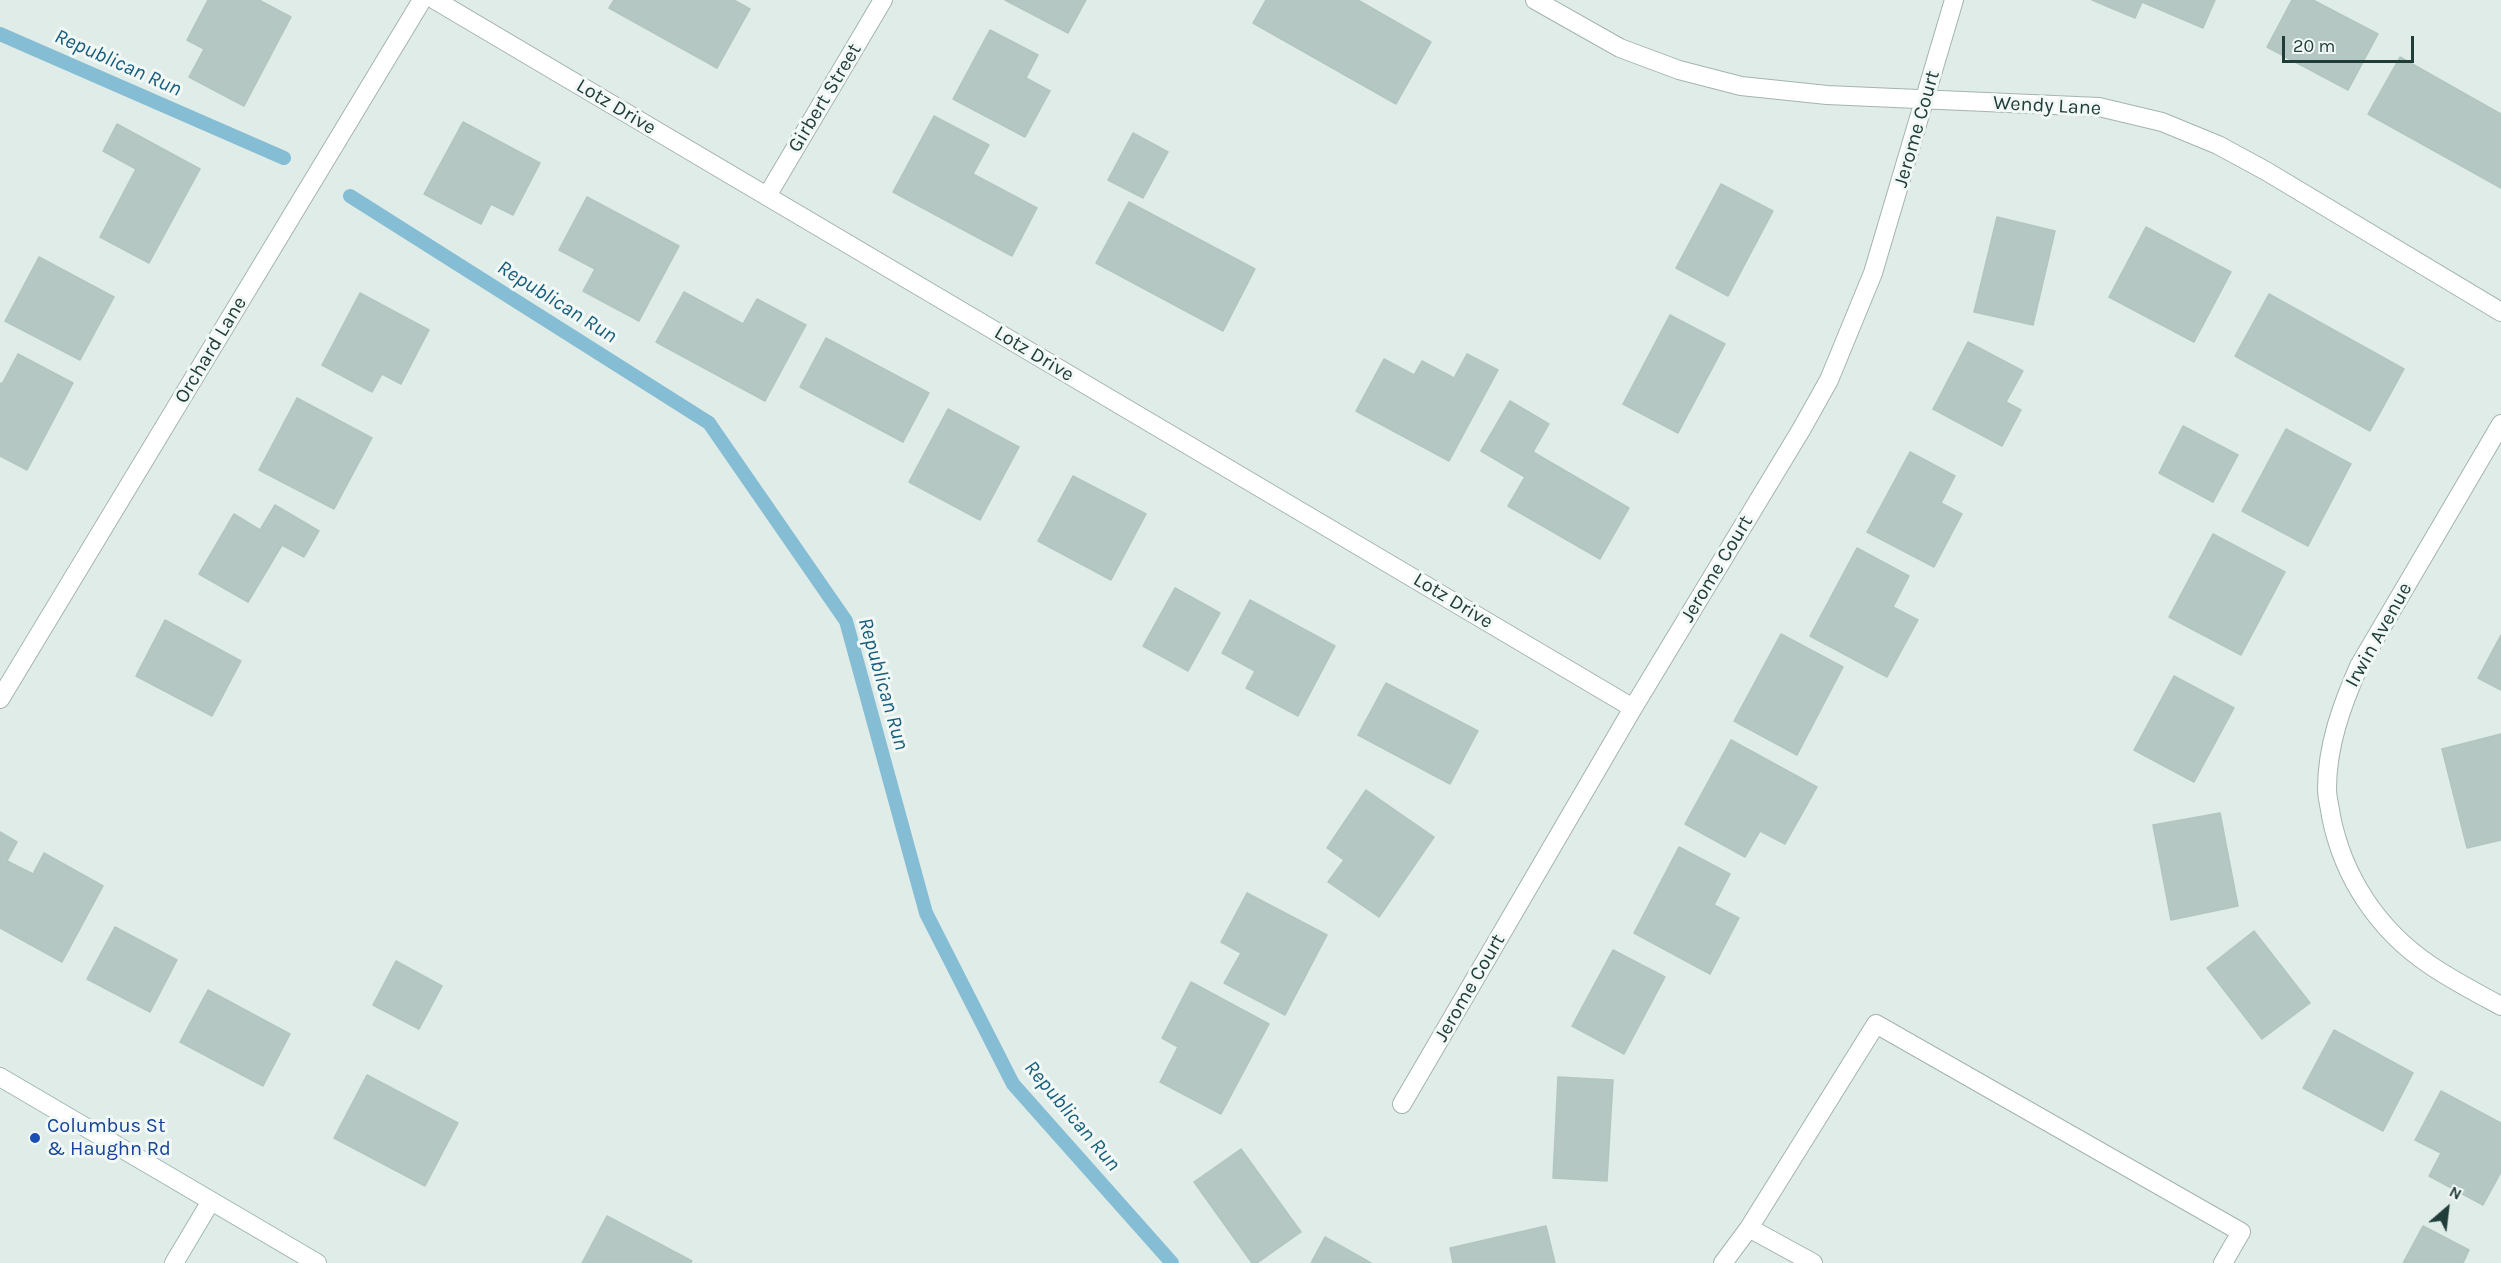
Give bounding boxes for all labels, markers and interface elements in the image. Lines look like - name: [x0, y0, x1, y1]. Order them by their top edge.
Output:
- water label: Republican Run: [50, 24, 186, 102]
- scale bar: [2285, 24, 2417, 62]
- text: 20 m: [2293, 35, 2335, 57]
- street label: Girbert Street: [783, 39, 867, 157]
- street label: Jerome Court: [1889, 68, 1945, 190]
- street label: Lotz Drive: [572, 74, 660, 140]
- street label: Wendy Lane: [1992, 91, 2102, 121]
- water label: Republican Run: [492, 255, 622, 349]
- street label: Orchard Lane: [170, 292, 252, 408]
- street label: Lotz Drive: [990, 321, 1078, 387]
- street label: Jerome Court: [1676, 511, 1758, 627]
- street label: Lotz Drive: [1409, 568, 1497, 634]
- street label: Irwin Avenue: [2340, 578, 2418, 692]
- water label: Republican Run: [852, 615, 914, 753]
- street label: Jerome Court: [1430, 930, 1510, 1046]
- water label: Republican Run: [1018, 1056, 1126, 1176]
- place label: Columbus St & Haughn Rd: [47, 1114, 171, 1161]
- marker: Columbus St & Haughn Rd: [28, 1131, 42, 1145]
- north arrow: [2417, 1179, 2477, 1239]
- text: N: [2446, 1182, 2465, 1204]

